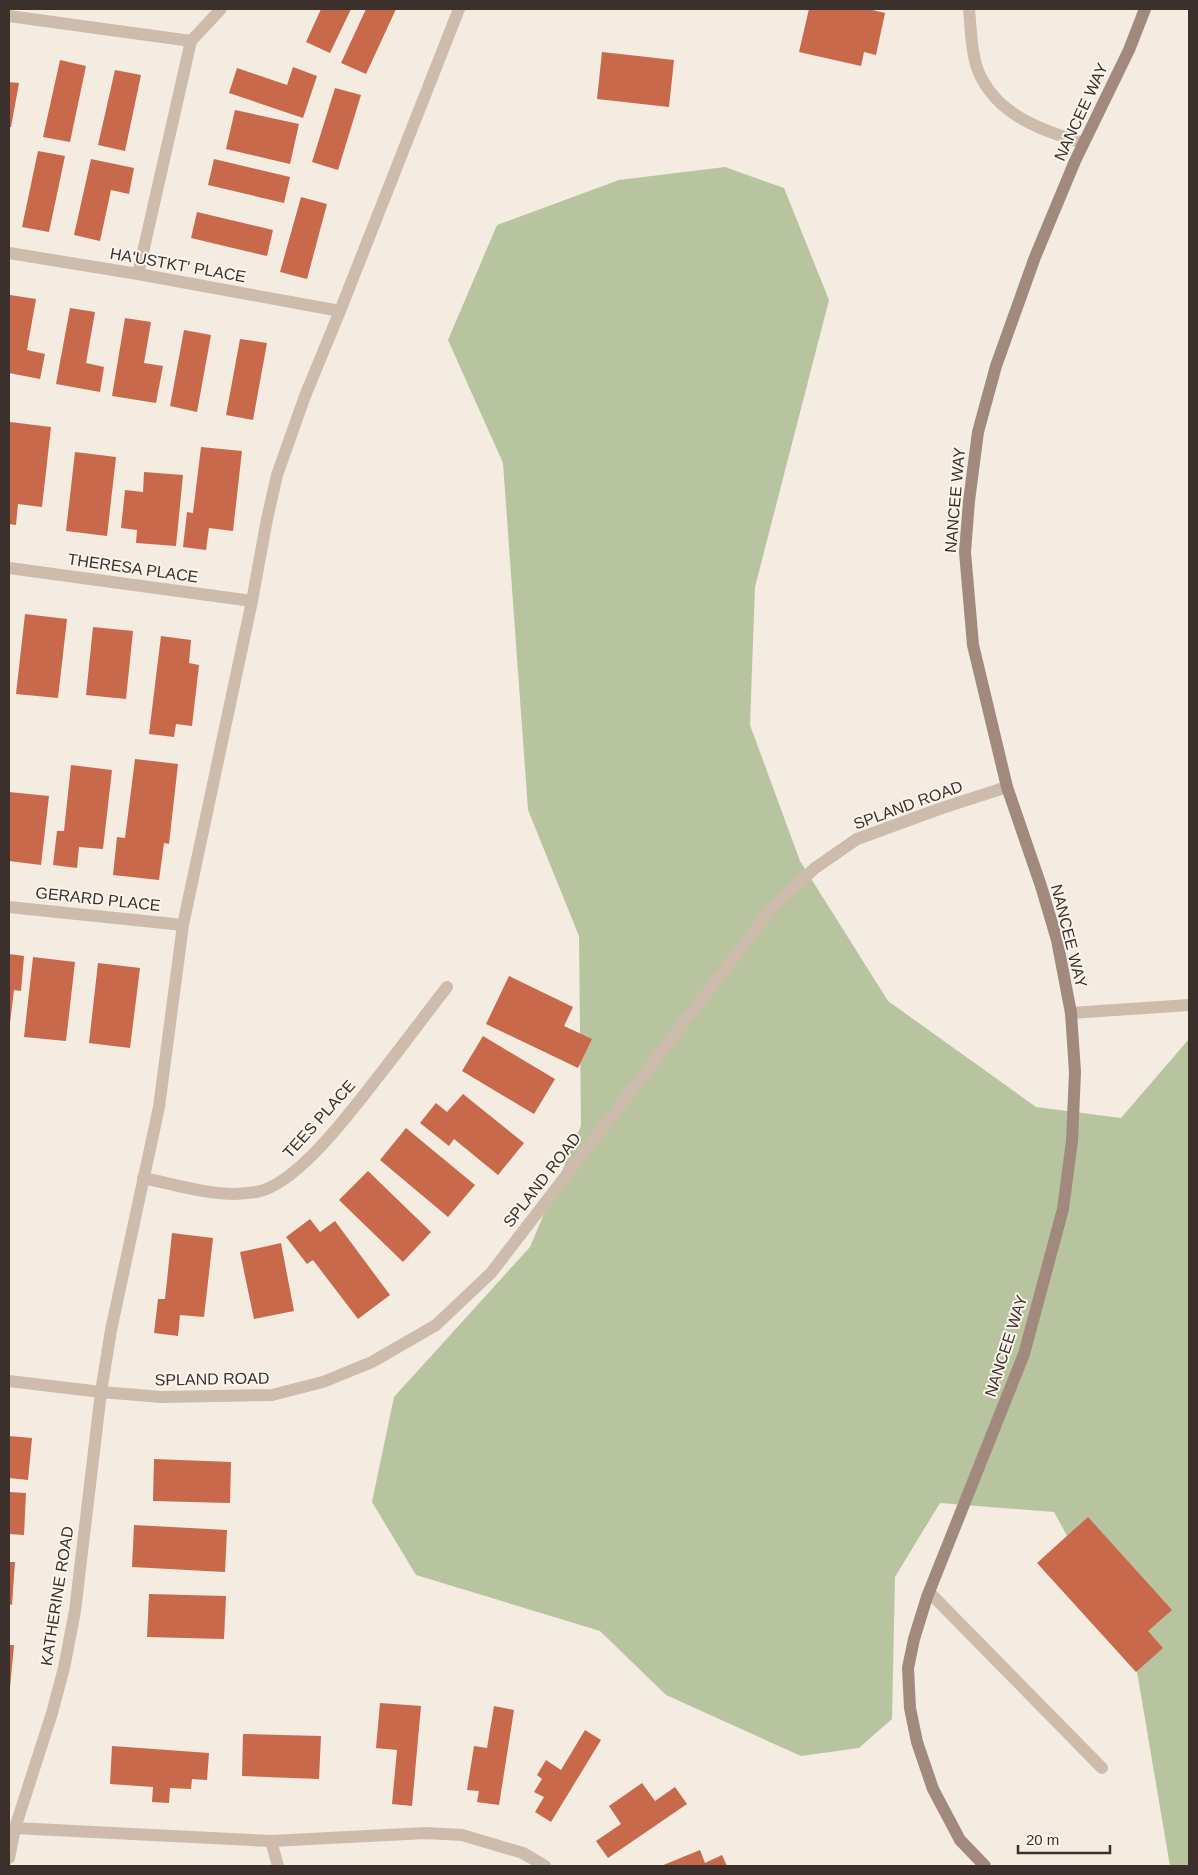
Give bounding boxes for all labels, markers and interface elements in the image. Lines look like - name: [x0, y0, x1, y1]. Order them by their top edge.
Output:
- street label: NANCEE WAY: [1051, 60, 1111, 164]
- street label: HA'USTKT' PLACE: [109, 245, 247, 285]
- street label: NANCEE WAY: [942, 446, 968, 553]
- street label: THERESA PLACE: [67, 550, 199, 586]
- street label: SPLAND ROAD: [851, 777, 965, 833]
- street label: NANCEE WAY: [1048, 883, 1090, 990]
- street label: GERARD PLACE: [35, 884, 161, 914]
- street label: TEES PLACE: [280, 1077, 358, 1161]
- street label: SPLAND ROAD: [500, 1130, 584, 1230]
- street label: NANCEE WAY: [982, 1293, 1031, 1399]
- street label: SPLAND ROAD: [155, 1370, 269, 1388]
- street label: KATHERINE ROAD: [38, 1525, 76, 1667]
- scale bar: [1018, 1822, 1110, 1854]
- text: 20 m: [1026, 1831, 1059, 1848]

